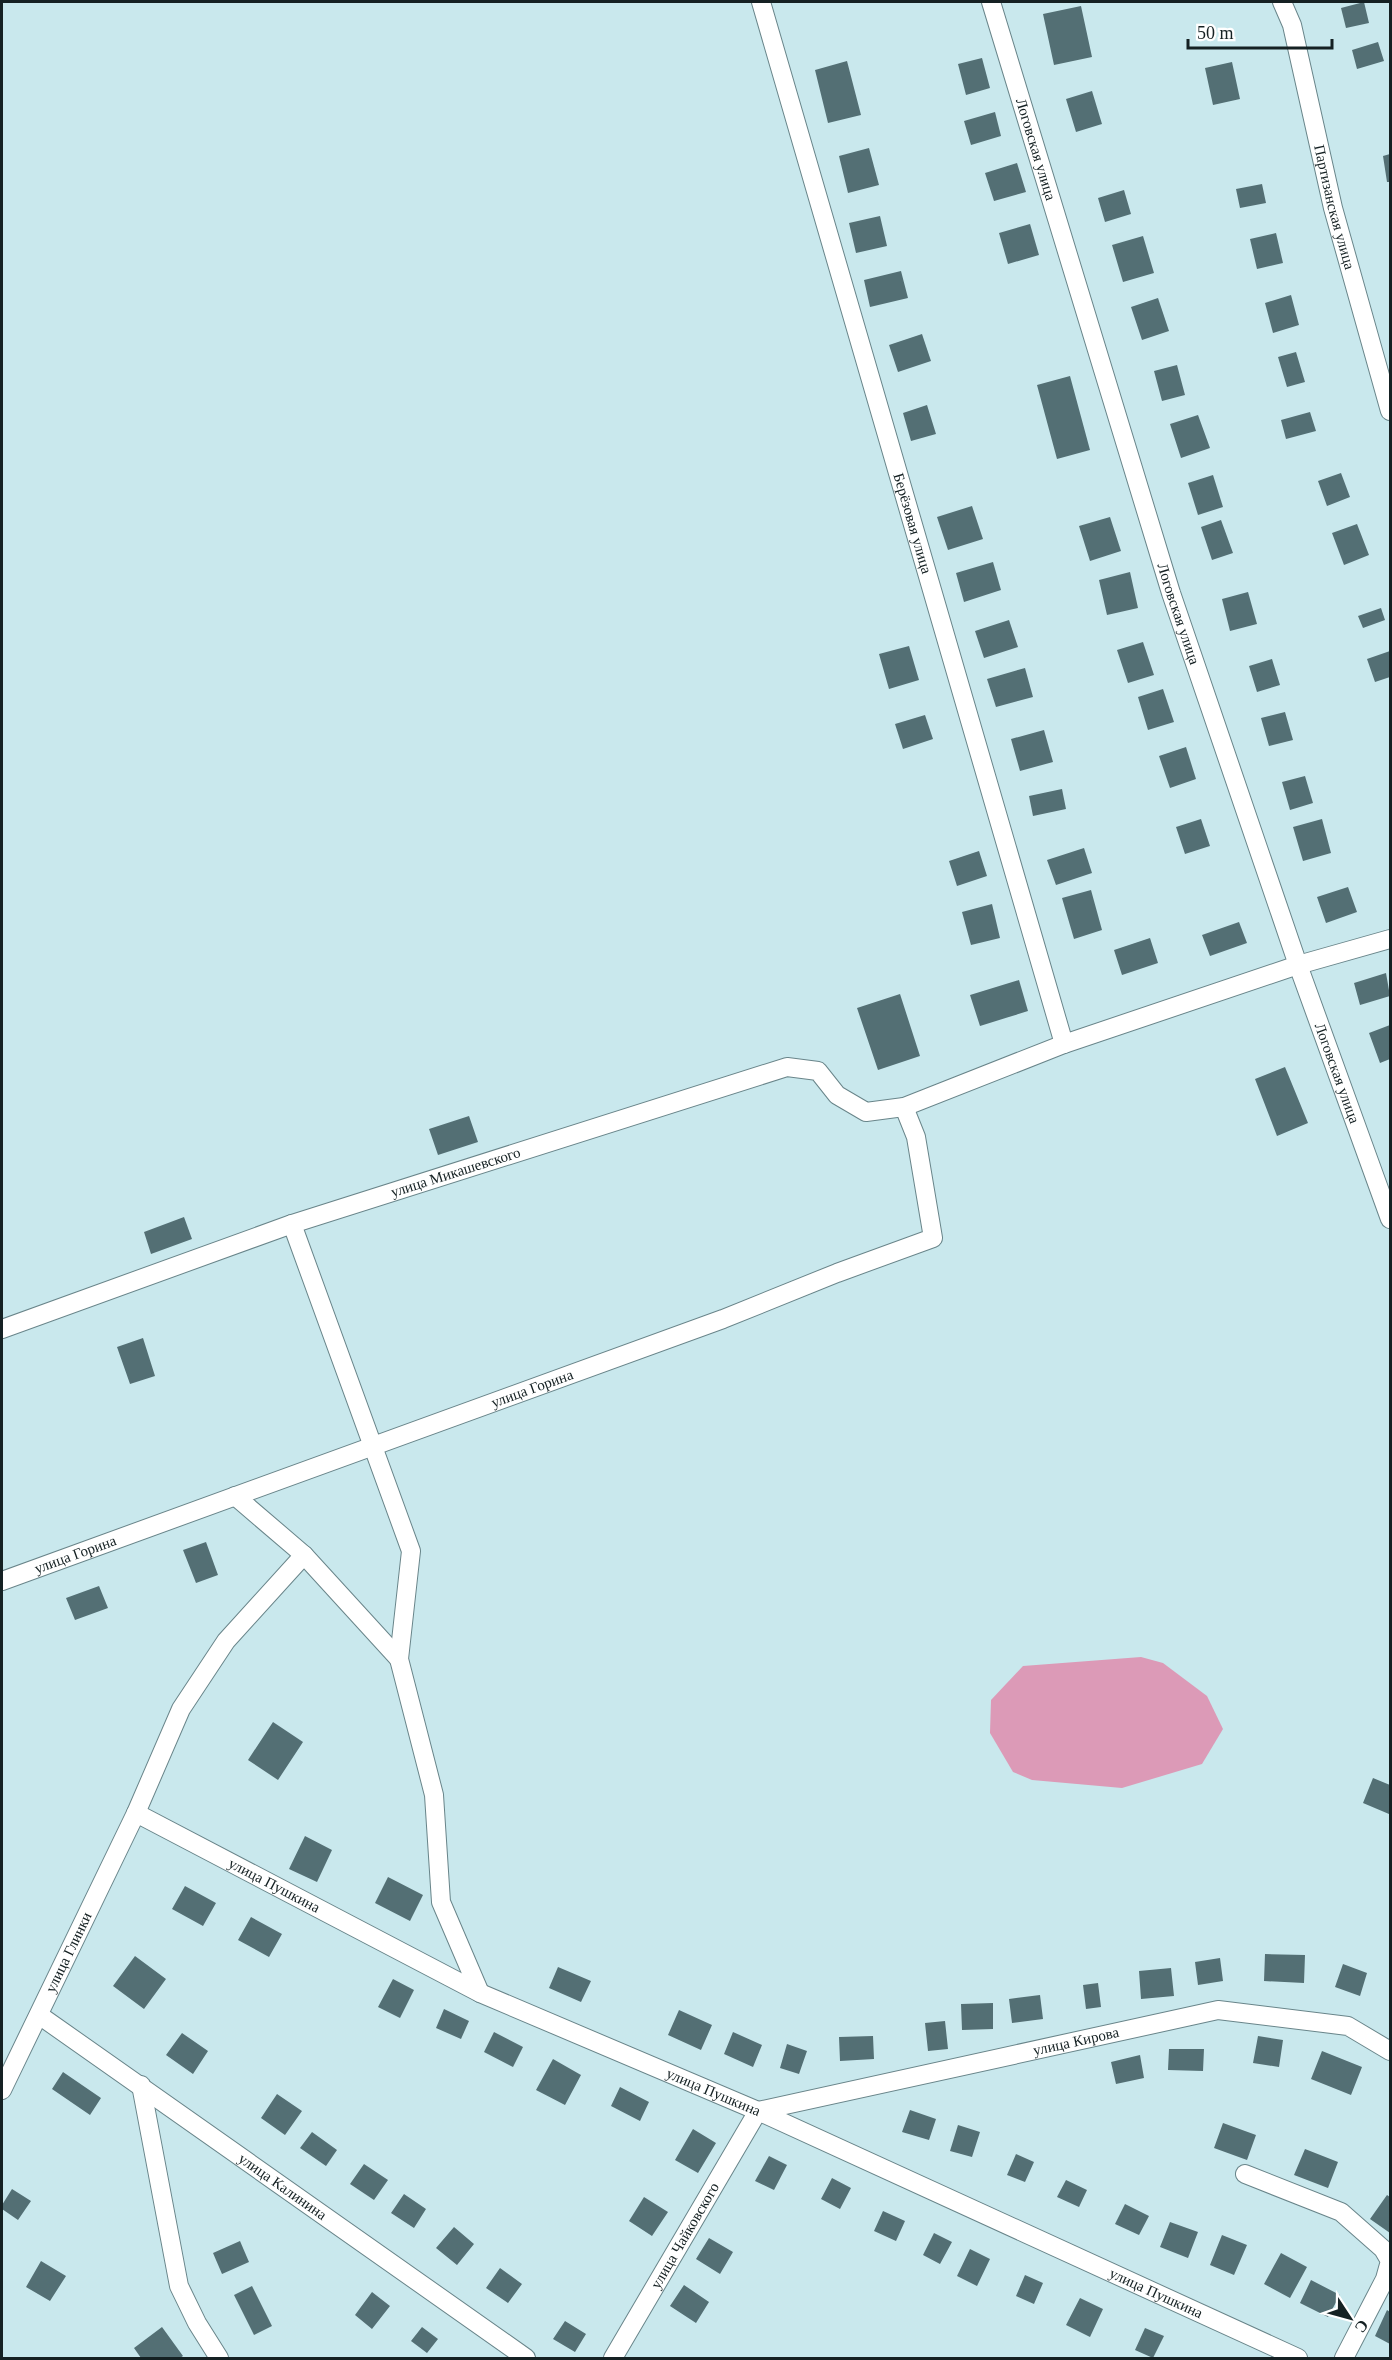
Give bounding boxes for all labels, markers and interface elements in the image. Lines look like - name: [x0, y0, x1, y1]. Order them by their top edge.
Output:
- scale bar: [1188, 12, 1332, 50]
- text: 50 m: [1197, 23, 1234, 43]
- street label: Логовская улица: [1013, 96, 1059, 203]
- street label: Партизанская улица: [1311, 143, 1358, 272]
- street label: Берёзовая улица: [890, 471, 935, 576]
- street label: Логовская улица: [1154, 561, 1203, 667]
- street label: Логовская улица: [1312, 1021, 1363, 1126]
- street label: улица Микашевского: [389, 1144, 522, 1200]
- street label: улица Горина: [489, 1366, 576, 1411]
- street label: улица Горина: [32, 1532, 119, 1577]
- street label: улица Пушкина: [226, 1855, 323, 1916]
- street label: улица Глинки: [42, 1910, 95, 1995]
- street label: улица Кирова: [1032, 2024, 1121, 2058]
- street label: улица Пушкина: [664, 2065, 763, 2119]
- street label: улица Калинина: [236, 2150, 330, 2223]
- street label: улица Чайковского: [648, 2180, 722, 2291]
- street label: улица Пушкина: [1107, 2265, 1206, 2321]
- north arrow: [1320, 2288, 1380, 2348]
- text: С: [1351, 2317, 1372, 2336]

